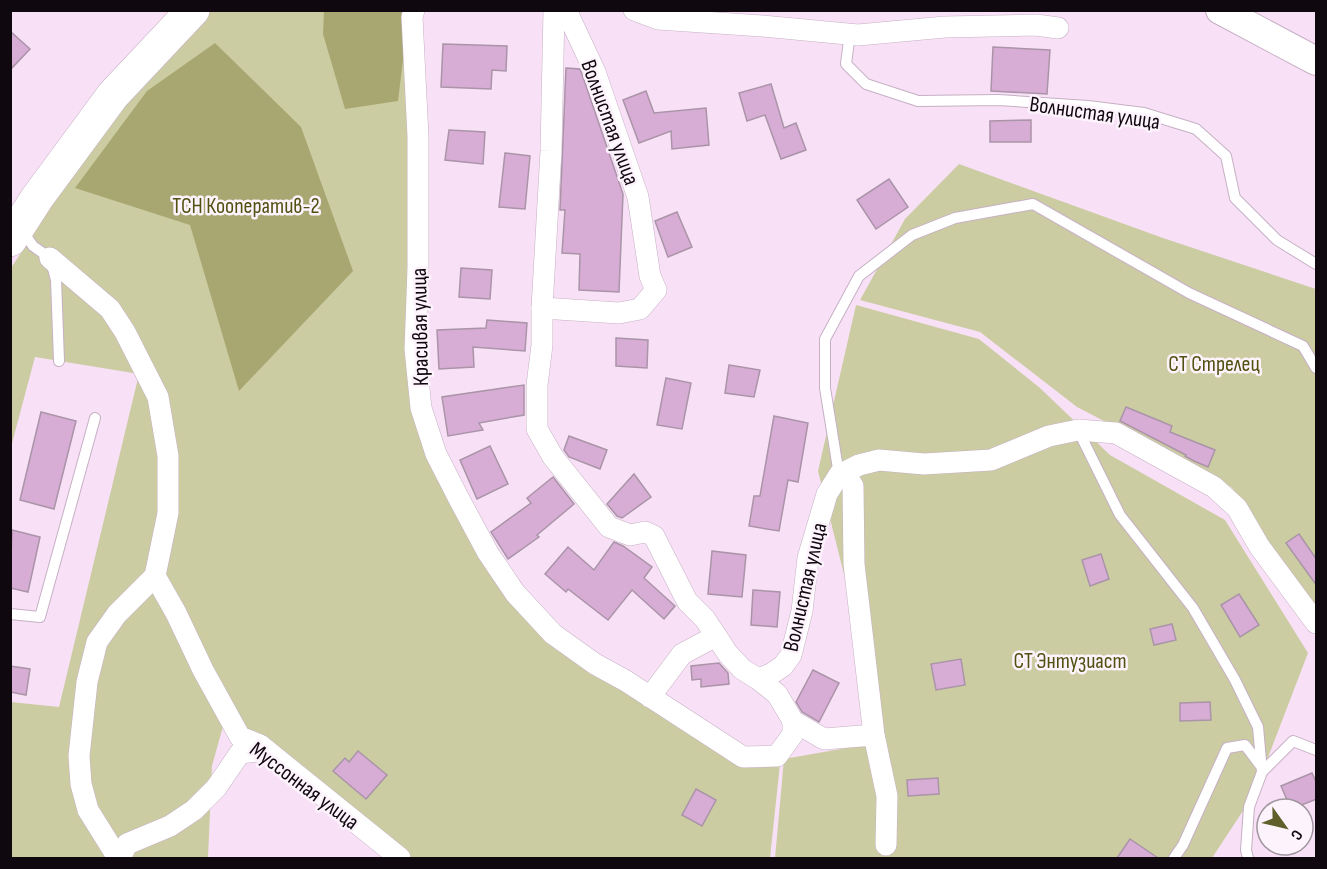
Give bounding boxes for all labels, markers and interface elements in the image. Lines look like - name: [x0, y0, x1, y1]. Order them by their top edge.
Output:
- street label: Волнистая улица: [574, 56, 645, 189]
- street label: Волнистая улица: [1028, 91, 1162, 136]
- park label: ТСН Кооператив-2: [172, 193, 320, 220]
- street label: Красивая улица: [406, 268, 435, 386]
- park label: СТ Стрелец: [1168, 351, 1260, 378]
- street label: Волнистая улица: [778, 520, 833, 654]
- park label: СТ Энтузиаст: [1013, 648, 1127, 675]
- street label: Муссонная улица: [244, 736, 364, 836]
- north arrow: [1255, 797, 1315, 857]
- text: С: [1286, 826, 1306, 843]

